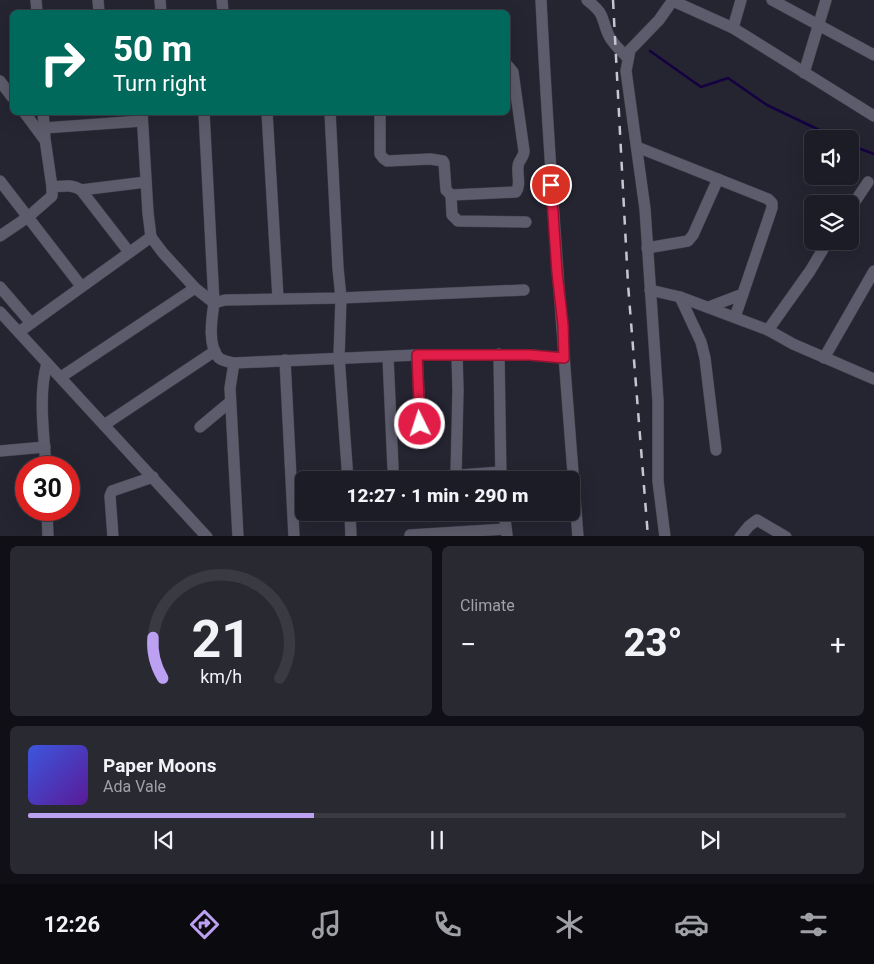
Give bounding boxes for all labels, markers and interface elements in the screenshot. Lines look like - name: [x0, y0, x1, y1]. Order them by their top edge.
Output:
- text: 50 m: [113, 29, 192, 70]
- icon: right: [30, 30, 95, 95]
- text: Turn right: [113, 71, 207, 96]
- map controls: [804, 130, 859, 250]
- button: sound: [804, 130, 859, 185]
- pin: [530, 164, 572, 206]
- icon: arrive: [537, 171, 565, 199]
- button: layers: [804, 195, 859, 250]
- position arrow: [393, 397, 445, 449]
- speed limit sign: 30: [15, 456, 80, 521]
- text: 12:27 · 1 min · 290 m: [346, 484, 529, 507]
- text: Climate: [460, 596, 515, 615]
- text: 21: [191, 609, 251, 670]
- text: 23°: [624, 621, 682, 665]
- text: −: [460, 628, 476, 661]
- text: +: [830, 628, 846, 661]
- text: km/h: [200, 666, 242, 687]
- text: Paper Moons: [103, 754, 216, 777]
- text: Ada Vale: [103, 777, 166, 796]
- icon: previous: [150, 826, 178, 854]
- icon: pause: [423, 826, 451, 854]
- icon: next: [696, 826, 724, 854]
- icon: directions: [187, 907, 222, 942]
- icon: music: [309, 907, 344, 942]
- icon: phone: [430, 907, 465, 942]
- icon: climate: [552, 907, 587, 942]
- icon: car: [674, 907, 709, 942]
- icon: filters: [796, 907, 831, 942]
- text: 12:26: [43, 912, 100, 937]

